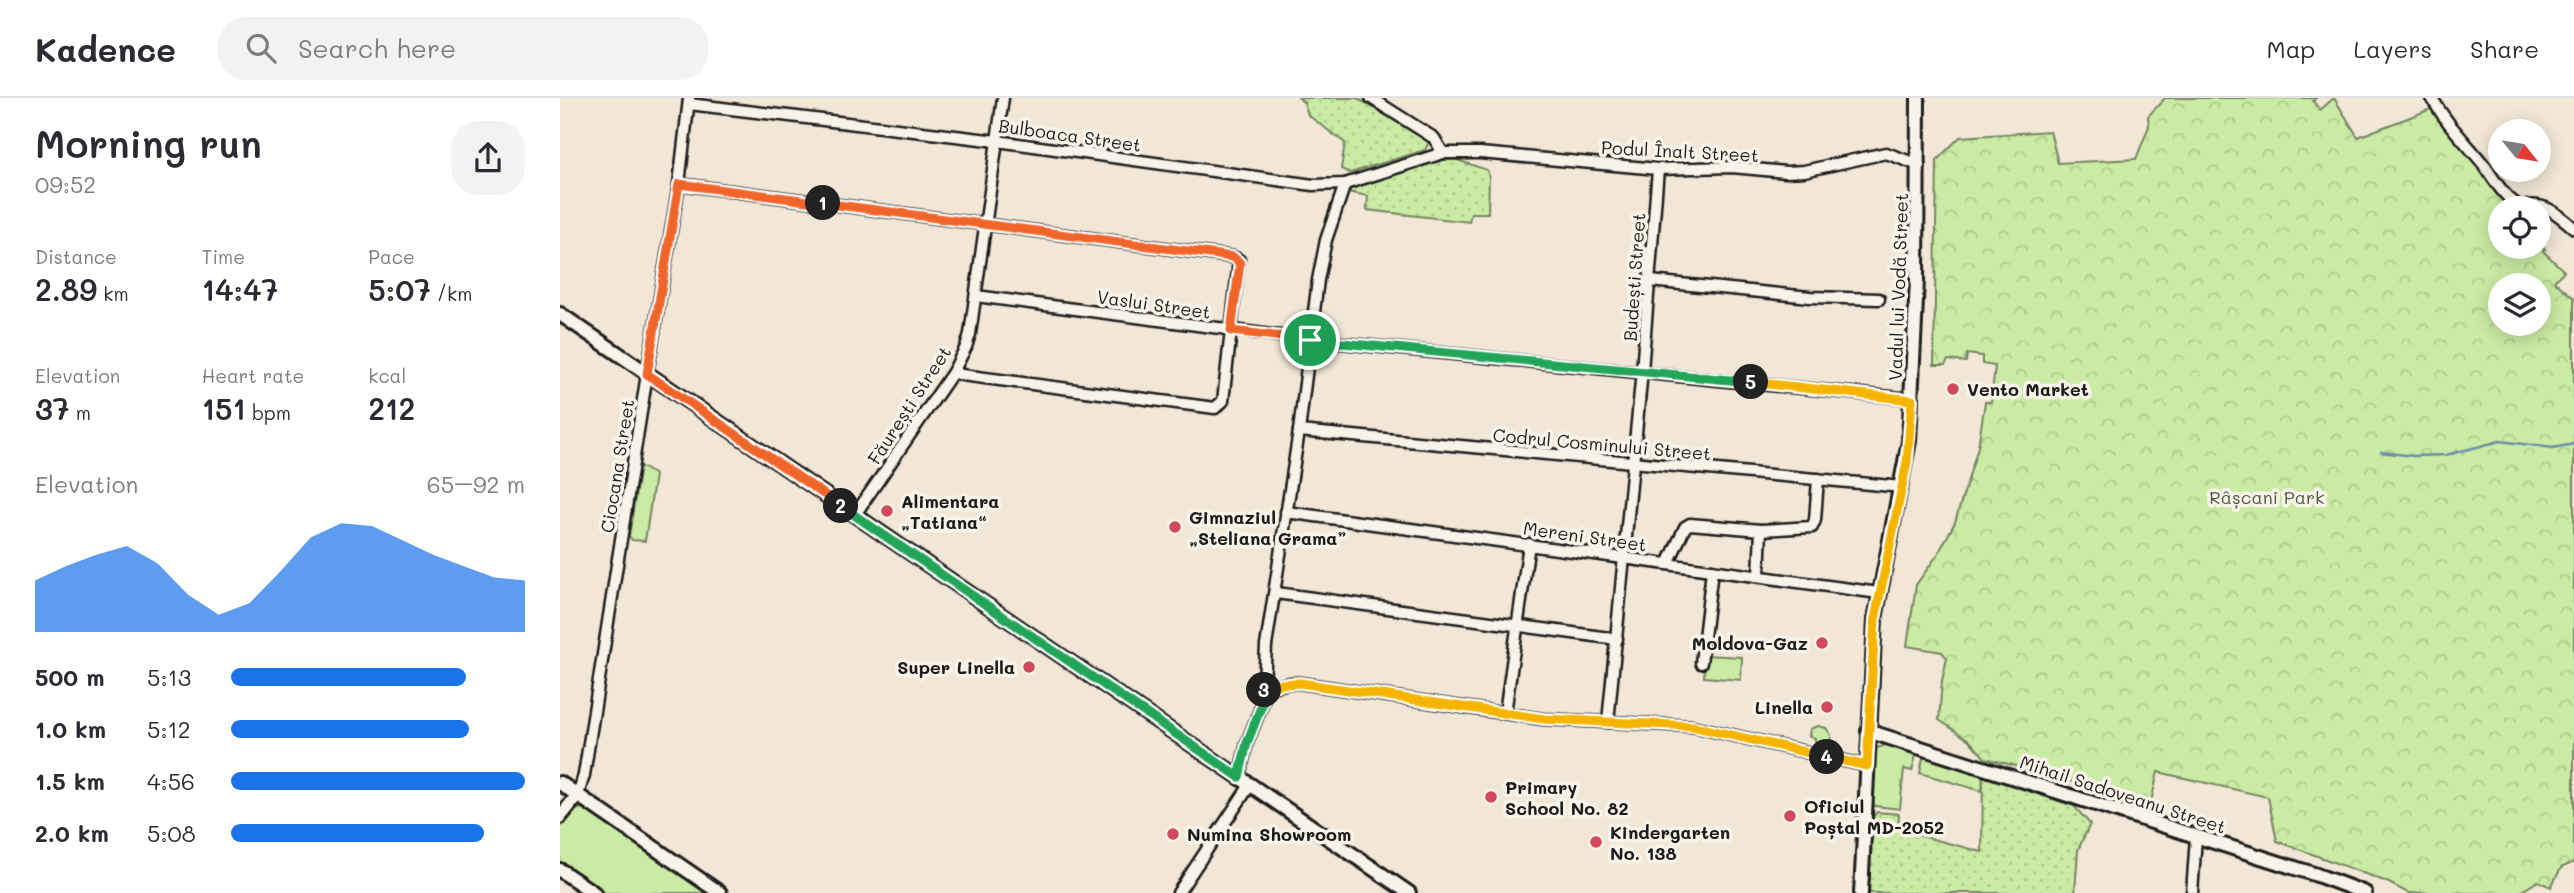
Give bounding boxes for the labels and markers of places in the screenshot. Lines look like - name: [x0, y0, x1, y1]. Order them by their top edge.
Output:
- pin: 1: [806, 186, 840, 220]
- pin: [1280, 310, 1340, 370]
- pin: 5: [1734, 364, 1768, 400]
- place label: Vento Market: [1967, 377, 2089, 401]
- marker: Vento Market: [1945, 381, 1961, 397]
- pin: 2: [824, 488, 858, 524]
- place label: Alimentara „Tatiana“: [901, 489, 999, 534]
- marker: Alimentara „Tatiana“: [879, 503, 895, 519]
- place label: Gimnaziul „Steliana Grama”: [1189, 505, 1346, 550]
- marker: Gimnaziul „Steliana Grama”: [1167, 519, 1183, 535]
- place label: Moldova-Gaz: [1692, 631, 1808, 655]
- marker: Moldova-Gaz: [1814, 635, 1830, 651]
- place label: Super Linella: [897, 655, 1015, 679]
- marker: Super Linella: [1021, 659, 1037, 675]
- pin: 3: [1246, 672, 1282, 708]
- place label: Linella: [1755, 695, 1813, 719]
- marker: Linella: [1819, 699, 1835, 715]
- pin: 4: [1810, 740, 1844, 774]
- place label: Primary School No. 82: [1505, 775, 1629, 820]
- marker: Primary School No. 82: [1483, 789, 1499, 805]
- place label: Oficiul Poștal MD-2052: [1804, 794, 1944, 840]
- marker: Oficiul Poștal MD-2052: [1782, 808, 1798, 824]
- place label: Kindergarten No. 138: [1610, 820, 1730, 865]
- place label: Numina Showroom: [1187, 822, 1351, 846]
- marker: Numina Showroom: [1165, 826, 1181, 842]
- marker: Kindergarten No. 138: [1588, 834, 1604, 850]

